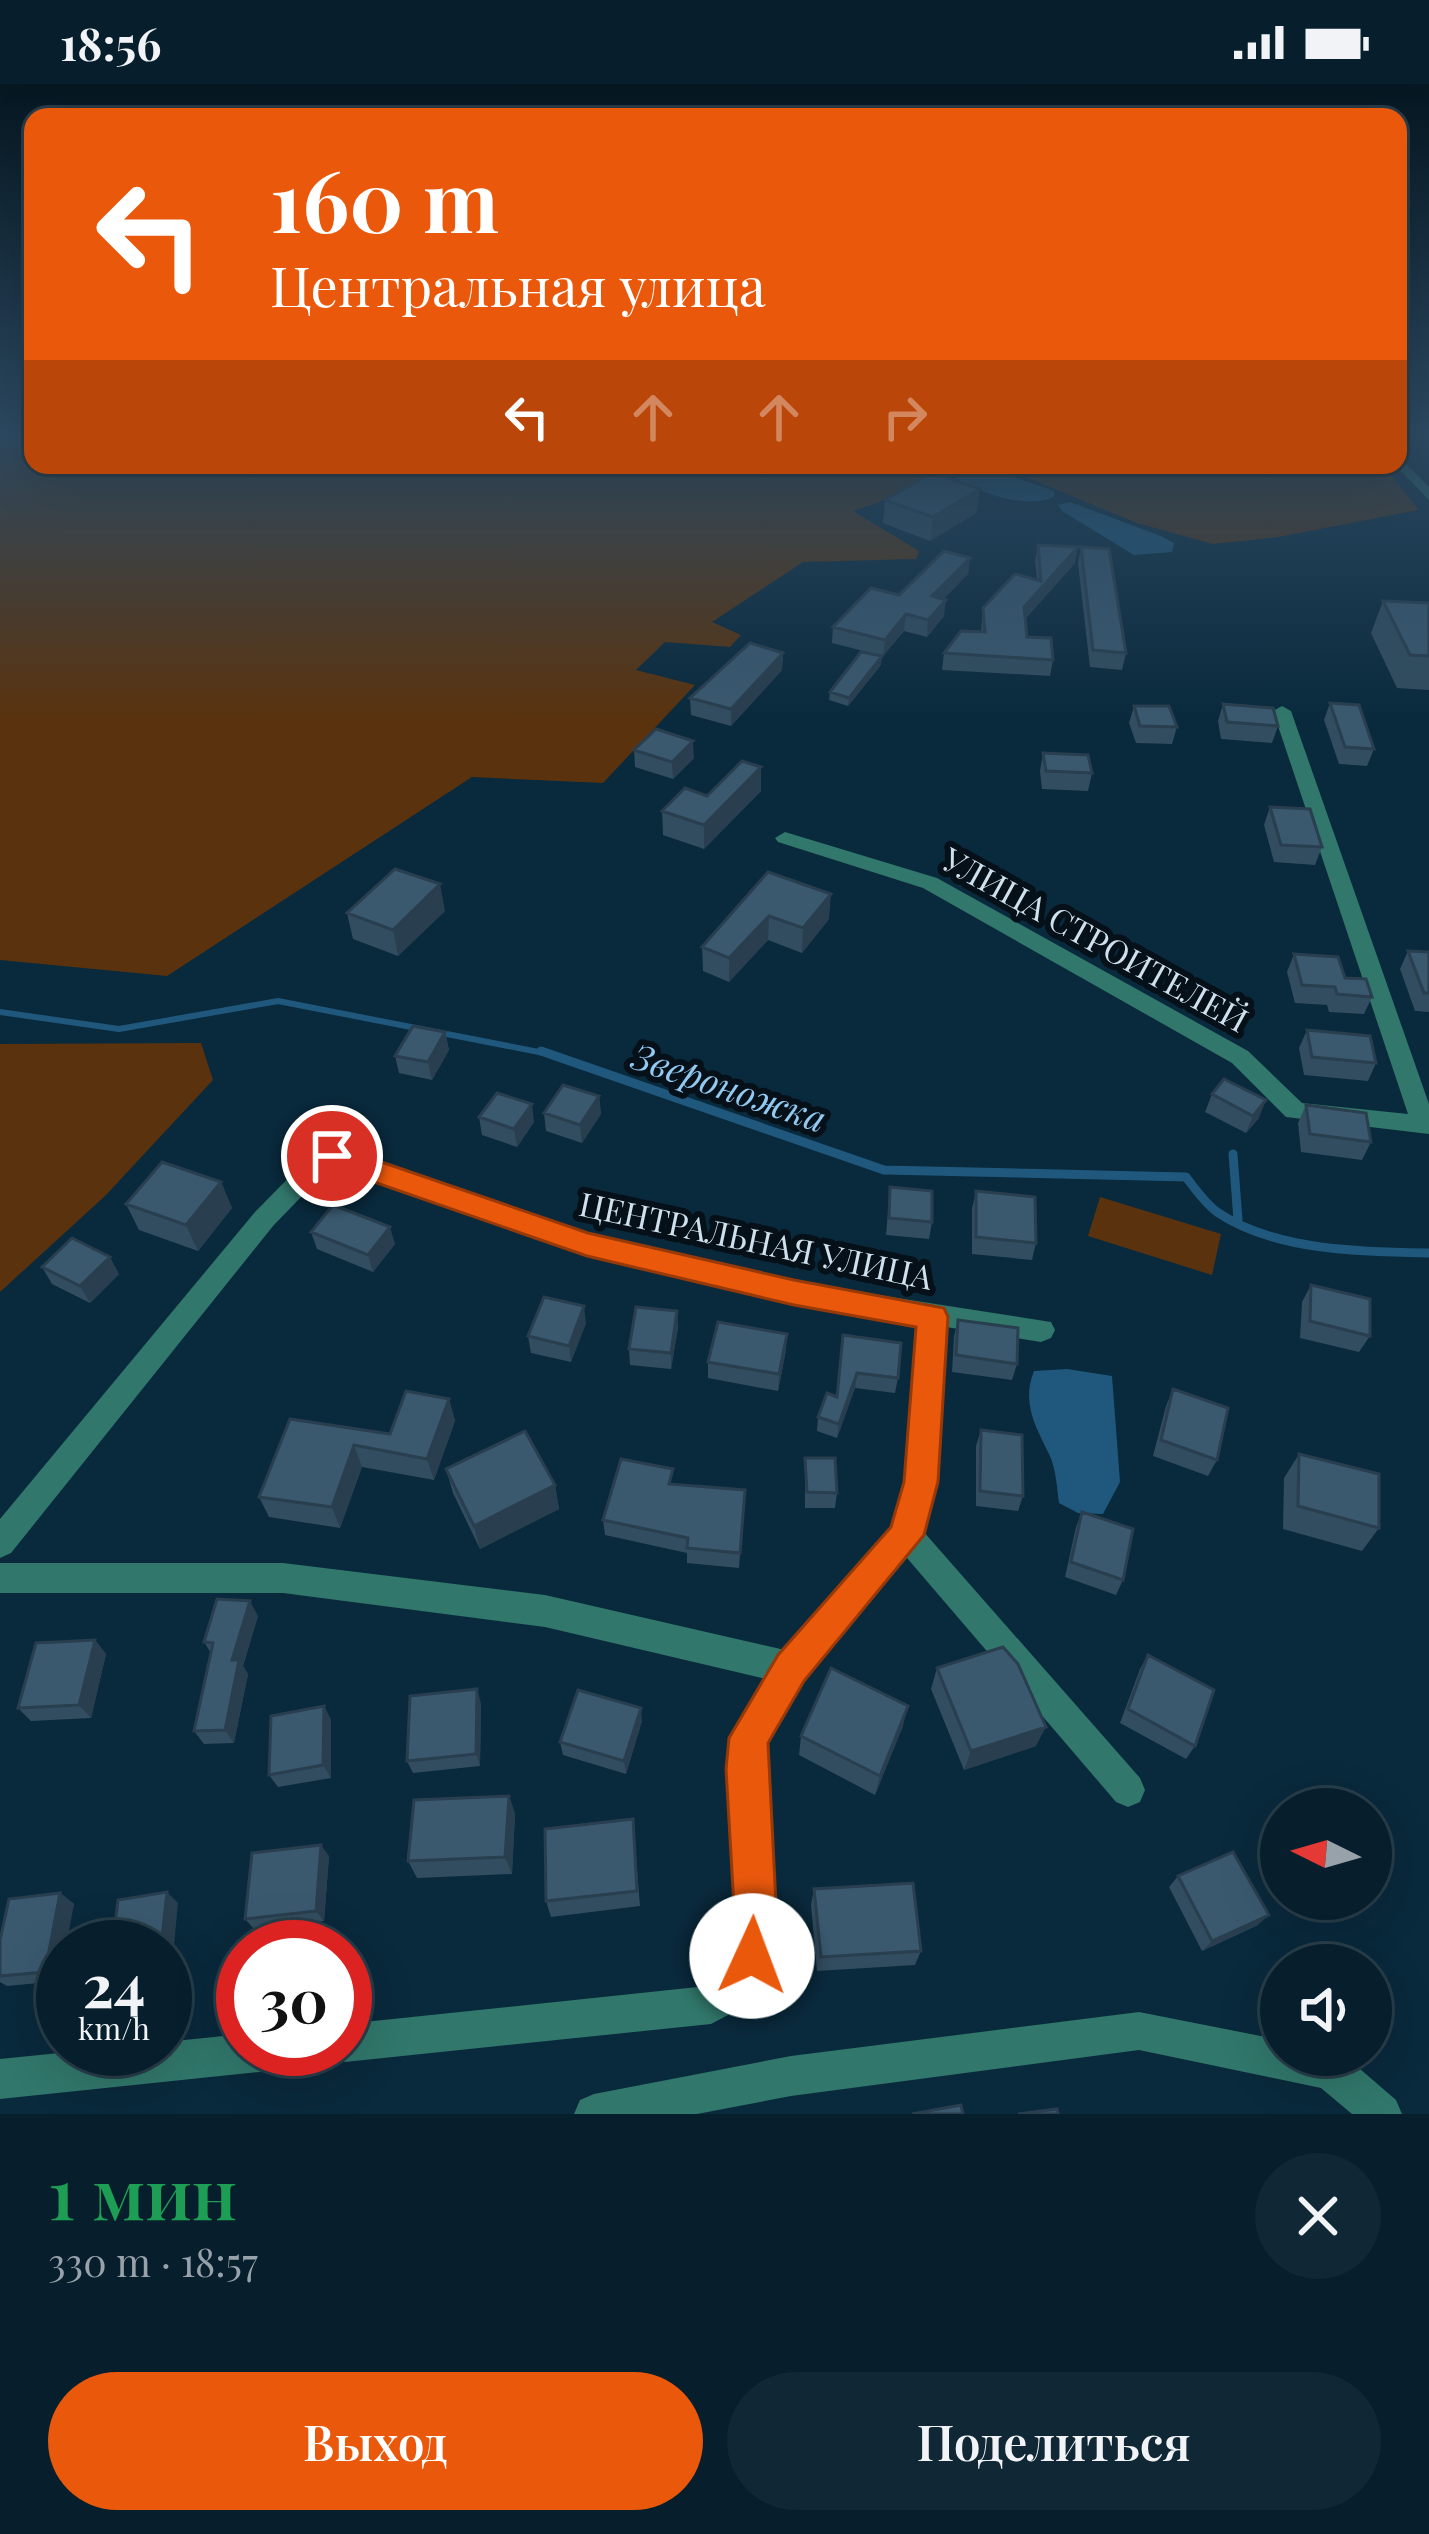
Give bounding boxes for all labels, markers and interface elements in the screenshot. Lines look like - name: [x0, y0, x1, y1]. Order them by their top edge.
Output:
- text: 18:56: [60, 12, 161, 72]
- text: 160 m: [270, 142, 499, 254]
- icon: left: [72, 156, 228, 312]
- text: Центральная улица: [270, 249, 766, 321]
- icon: left: [494, 384, 560, 450]
- icon: ahead: [620, 384, 686, 450]
- icon: ahead: [746, 384, 812, 450]
- icon: right: [872, 384, 938, 450]
- street label: УЛИЦА СТРОИТЕЛЕЙ: [934, 835, 1257, 1041]
- water label: Звероножка: [625, 1030, 833, 1142]
- pin: [281, 1105, 383, 1207]
- icon: arrive: [299, 1123, 365, 1189]
- street label: ЦЕНТРАЛЬНАЯ УЛИЦА: [576, 1180, 937, 1298]
- north arrow: [1260, 1788, 1392, 1920]
- map controls: [1260, 1788, 1392, 2076]
- position arrow: [689, 1893, 815, 2019]
- speed limit sign: 30: [216, 1920, 372, 2076]
- text: 24: [82, 1943, 146, 2023]
- button: sound: [1260, 1944, 1392, 2076]
- text: km/h: [78, 2008, 150, 2048]
- text: 1 мин: [48, 2142, 237, 2238]
- button: close: [1255, 2153, 1381, 2279]
- text: 330 m · 18:57: [48, 2235, 258, 2287]
- button: Выход: [48, 2372, 703, 2510]
- button: Поделиться: [727, 2372, 1381, 2510]

